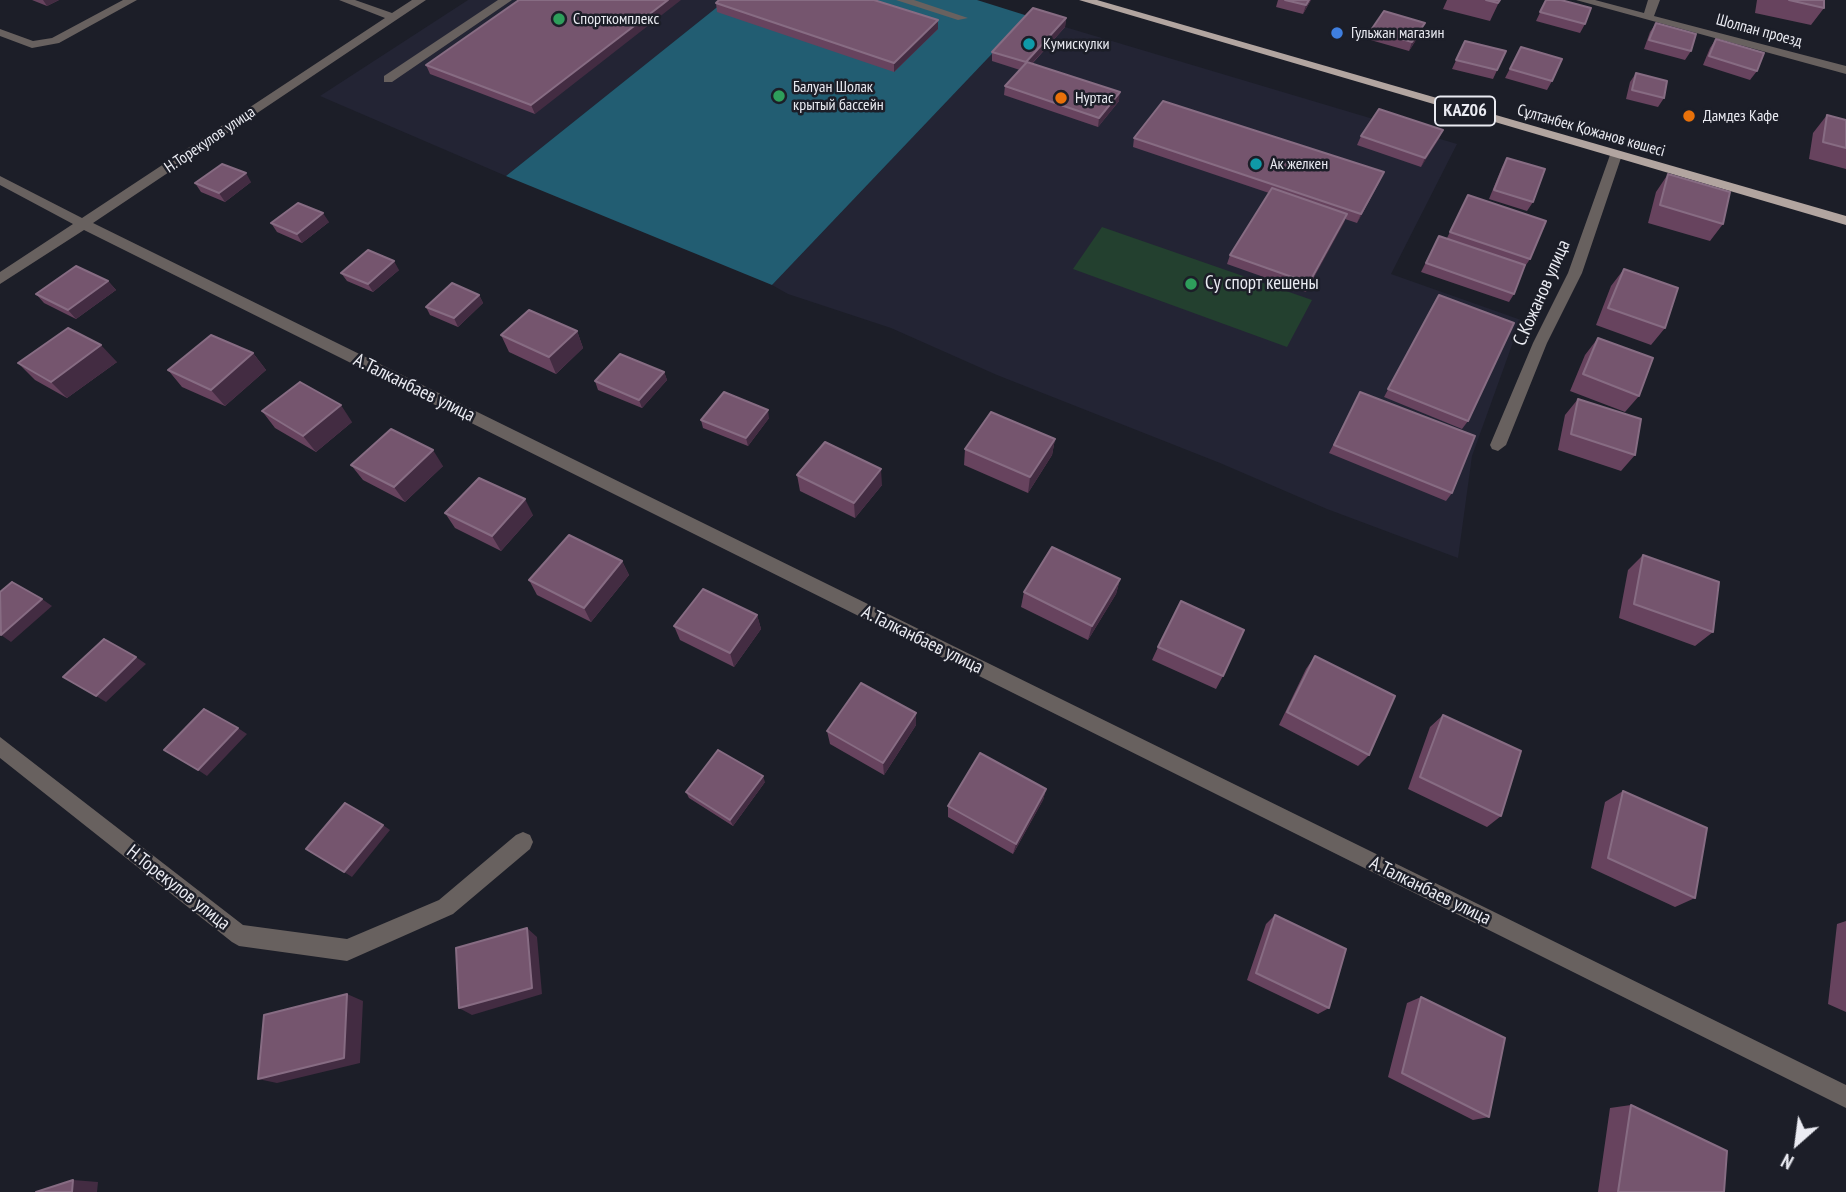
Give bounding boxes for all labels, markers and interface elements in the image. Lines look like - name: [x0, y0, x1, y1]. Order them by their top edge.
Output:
- place label: Спорткомплекс: [573, 9, 659, 29]
- street label: Шолпан проезд: [1714, 10, 1804, 52]
- marker: Спорткомплекс: [551, 11, 567, 27]
- place label: Гульжан магазин: [1351, 23, 1444, 43]
- marker: Гульжан магазин: [1329, 25, 1345, 41]
- place label: Кумискулки: [1043, 34, 1110, 54]
- marker: Кумискулки: [1021, 36, 1037, 52]
- place label: Балуан Шолак крытый бассейн: [793, 77, 884, 115]
- marker: Балуан Шолак крытый бассейн: [771, 88, 787, 104]
- place label: Нуртас: [1075, 88, 1114, 108]
- marker: Нуртас: [1053, 90, 1069, 106]
- road number: KАZ06: [1435, 96, 1495, 126]
- street label: Сұлтанбек Қожанов көшесі: [1515, 101, 1667, 161]
- street label: Н.Торекулов улица: [161, 103, 259, 177]
- place label: Дамдез Кафе: [1703, 106, 1779, 126]
- marker: Дамдез Кафе: [1681, 108, 1697, 124]
- place label: Ак желкен: [1270, 154, 1328, 174]
- marker: Ак желкен: [1248, 156, 1264, 172]
- street label: С.Кожанов улица: [1508, 236, 1576, 350]
- place label: Су спорт кешены: [1205, 273, 1319, 295]
- marker: Су спорт кешены: [1183, 276, 1199, 292]
- street label: А.Талканбаев улица: [350, 349, 478, 427]
- street label: А.Талканбаев улица: [858, 601, 986, 679]
- street label: Н.Торекулов улица: [122, 841, 234, 935]
- street label: А.Талканбаев улица: [1366, 852, 1494, 930]
- north arrow: [1762, 1108, 1832, 1178]
- text: N: [1777, 1149, 1797, 1175]

